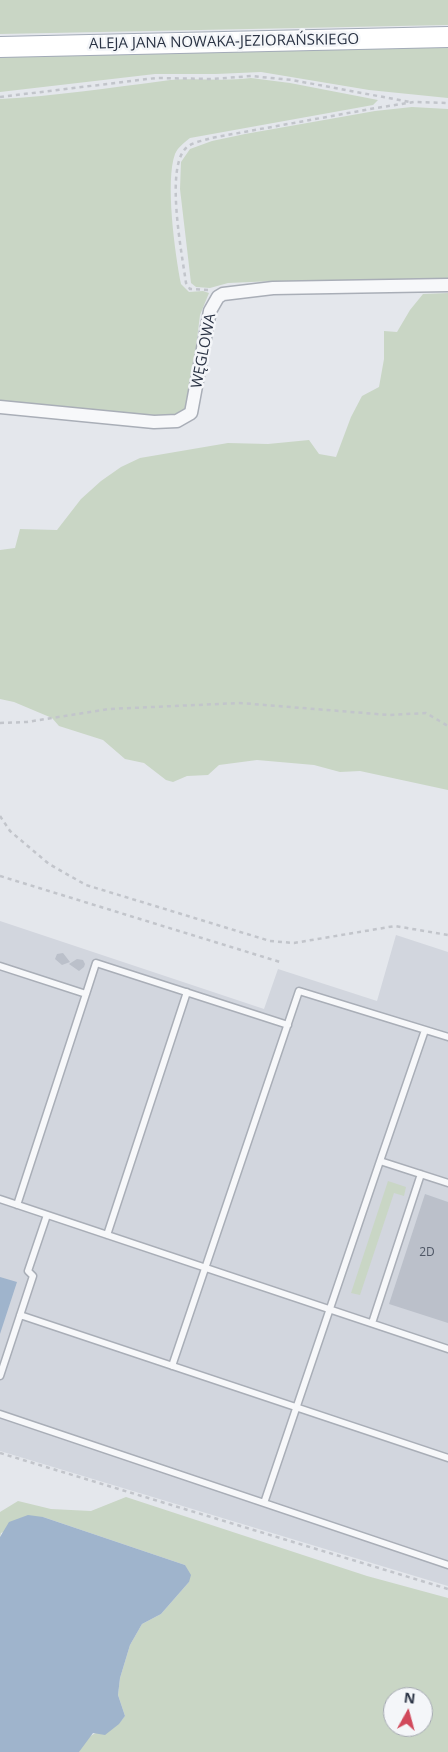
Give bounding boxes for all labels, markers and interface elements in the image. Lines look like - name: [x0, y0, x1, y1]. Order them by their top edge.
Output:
- street label: ALEJA JANA NOWAKA-JEZIORAŃSKIEGO: [89, 31, 359, 53]
- street label: WĘGLOWA: [188, 312, 220, 390]
- house number: 2D: [419, 1246, 435, 1260]
- north arrow: [383, 1687, 433, 1737]
- text: N: [403, 1687, 417, 1708]

